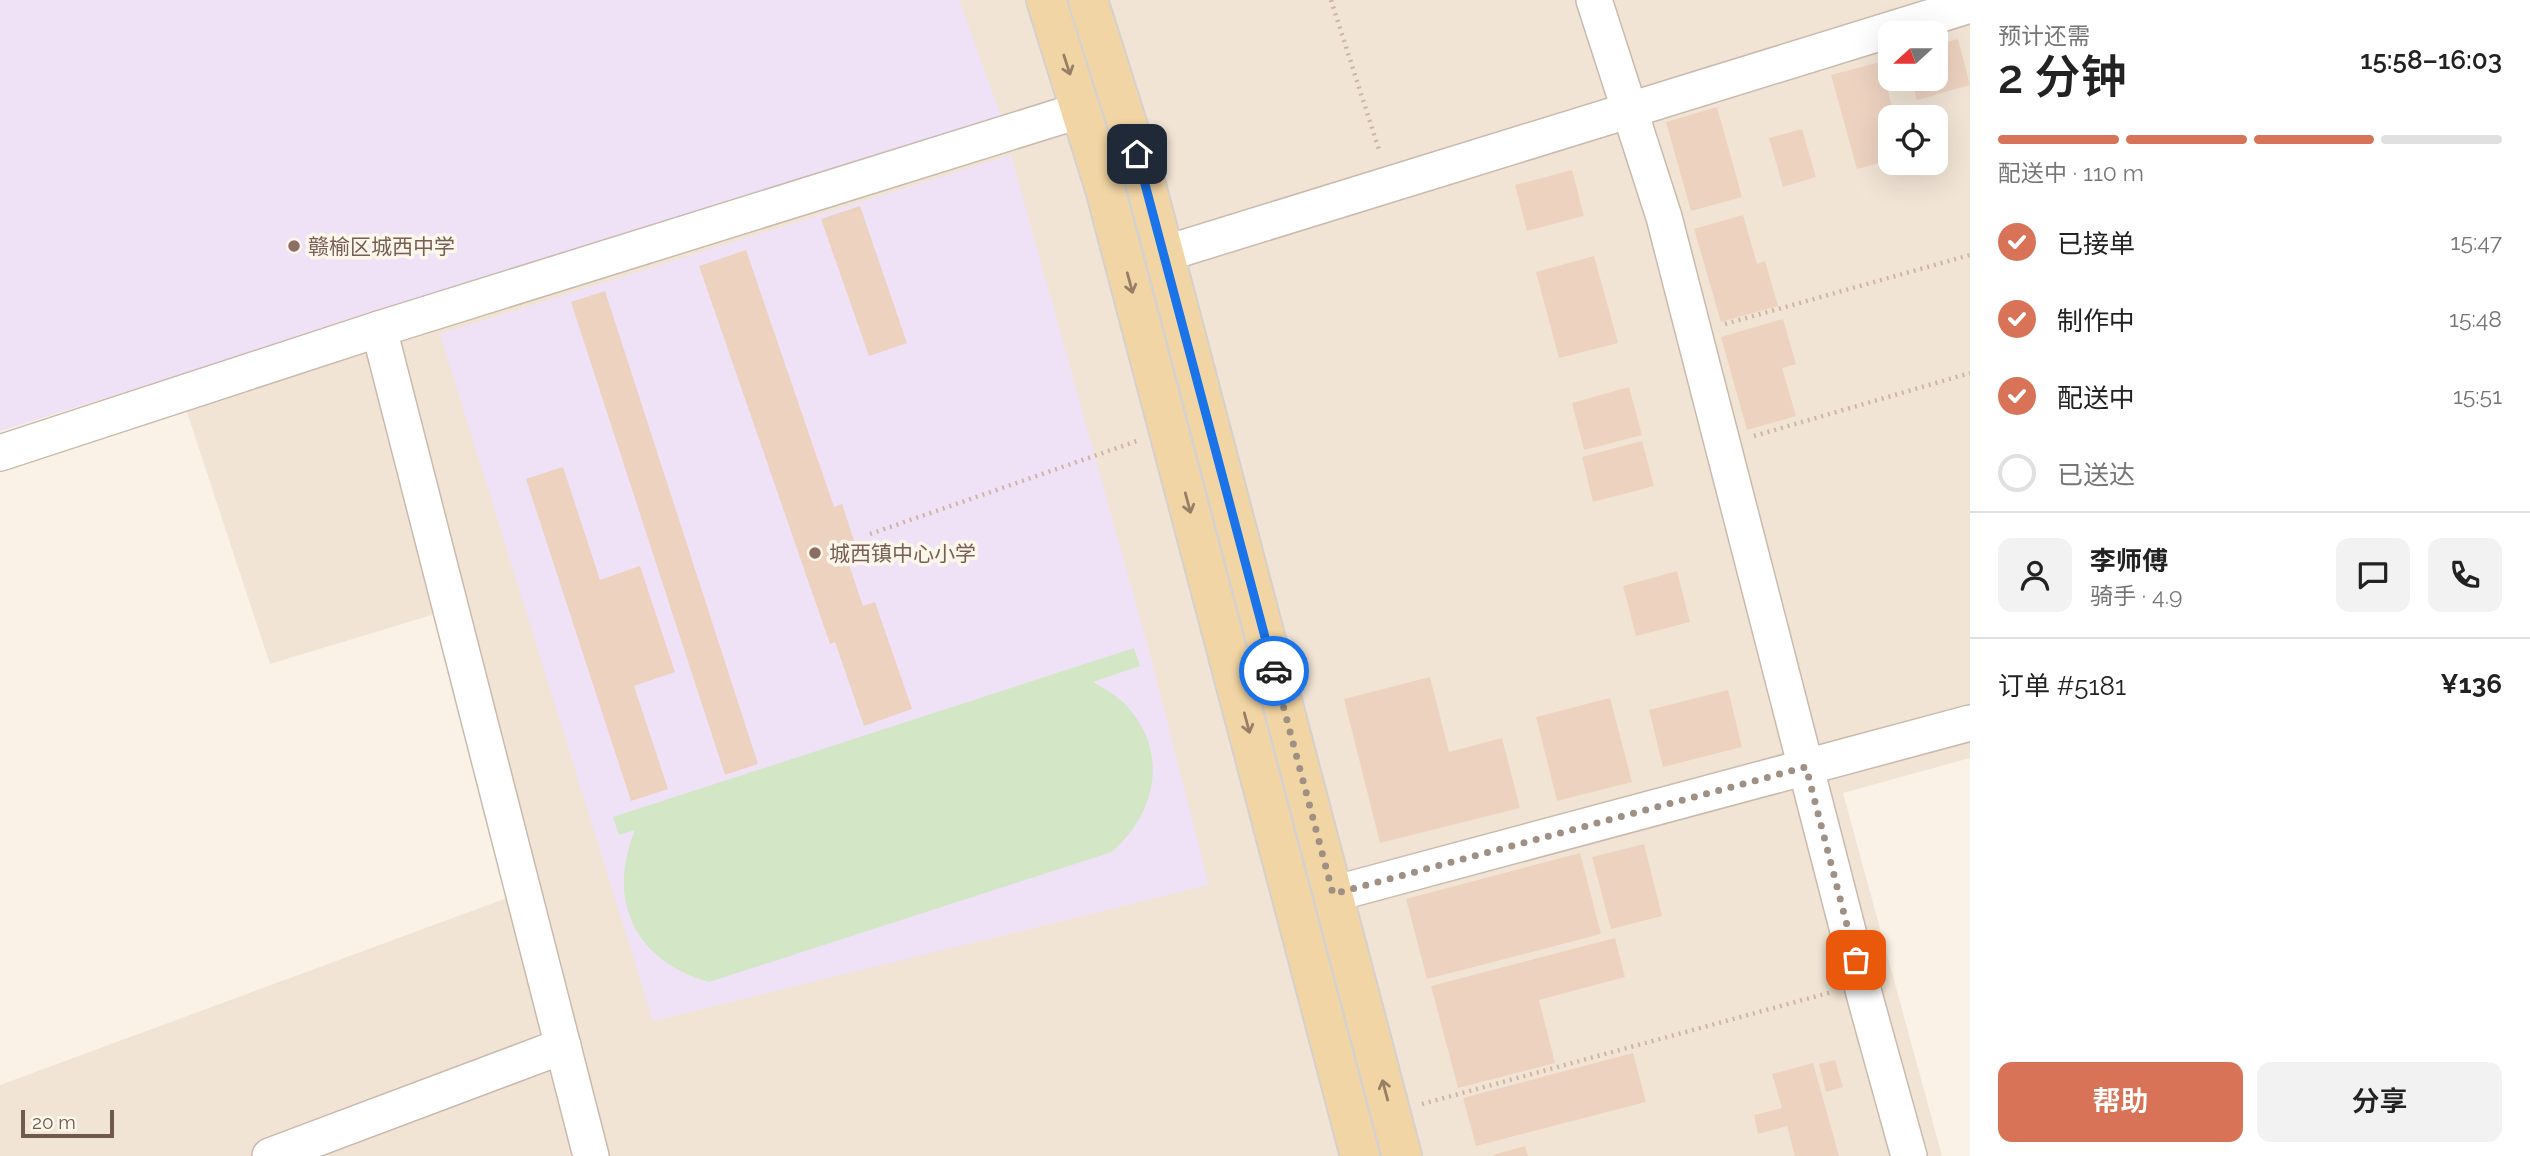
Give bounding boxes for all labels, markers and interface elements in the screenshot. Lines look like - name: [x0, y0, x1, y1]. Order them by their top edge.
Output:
- north arrow: [1878, 21, 1948, 91]
- map controls: [1878, 21, 1948, 175]
- text: 预计还需: [1998, 22, 2090, 49]
- text: 15:58–16:03: [2360, 45, 2502, 75]
- text: 2 分钟: [1998, 50, 2127, 104]
- one-way arrow: [1062, 53, 1074, 75]
- button: locate: [1878, 105, 1948, 175]
- pin: [1107, 124, 1167, 184]
- icon: home: [1118, 135, 1156, 173]
- text: 配送中 · 110 m: [1998, 159, 2144, 186]
- icon: check: [1998, 223, 2036, 261]
- text: 15:47: [2451, 228, 2502, 255]
- text: 已接单: [2057, 229, 2135, 259]
- place label: 赣榆区城西中学: [308, 234, 455, 259]
- marker: 赣榆区城西中学: [286, 238, 302, 254]
- one-way arrow: [1124, 272, 1137, 294]
- icon: check: [1998, 300, 2036, 338]
- text: 15:48: [2449, 305, 2502, 332]
- text: 制作中: [2057, 306, 2135, 336]
- icon: check: [1998, 377, 2036, 415]
- text: 15:51: [2453, 382, 2502, 409]
- text: 配送中: [2057, 383, 2135, 413]
- text: 已送达: [2057, 460, 2135, 490]
- one-way arrow: [1183, 492, 1196, 514]
- button: person: [1998, 538, 2072, 612]
- button: chat: [2336, 538, 2410, 612]
- button: phone: [2428, 538, 2502, 612]
- place label: 城西镇中心小学: [829, 541, 976, 566]
- marker: 城西镇中心小学: [807, 545, 823, 561]
- text: 李师傅: [2090, 546, 2168, 576]
- text: 骑手 · 4.9: [2090, 582, 2182, 609]
- courier: [1239, 636, 1309, 706]
- icon: car: [1255, 652, 1293, 690]
- text: ¥136: [2440, 669, 2502, 699]
- text: 订单 #5181: [1998, 671, 2126, 701]
- one-way arrow: [1241, 711, 1254, 734]
- pin: [1826, 930, 1886, 990]
- icon: bag: [1837, 941, 1875, 979]
- button: 帮助: [1998, 1062, 2243, 1142]
- button: 分享: [2257, 1062, 2502, 1142]
- one-way arrow: [1378, 1079, 1391, 1102]
- scale bar: [21, 1107, 114, 1139]
- text: 20 m: [32, 1111, 76, 1133]

